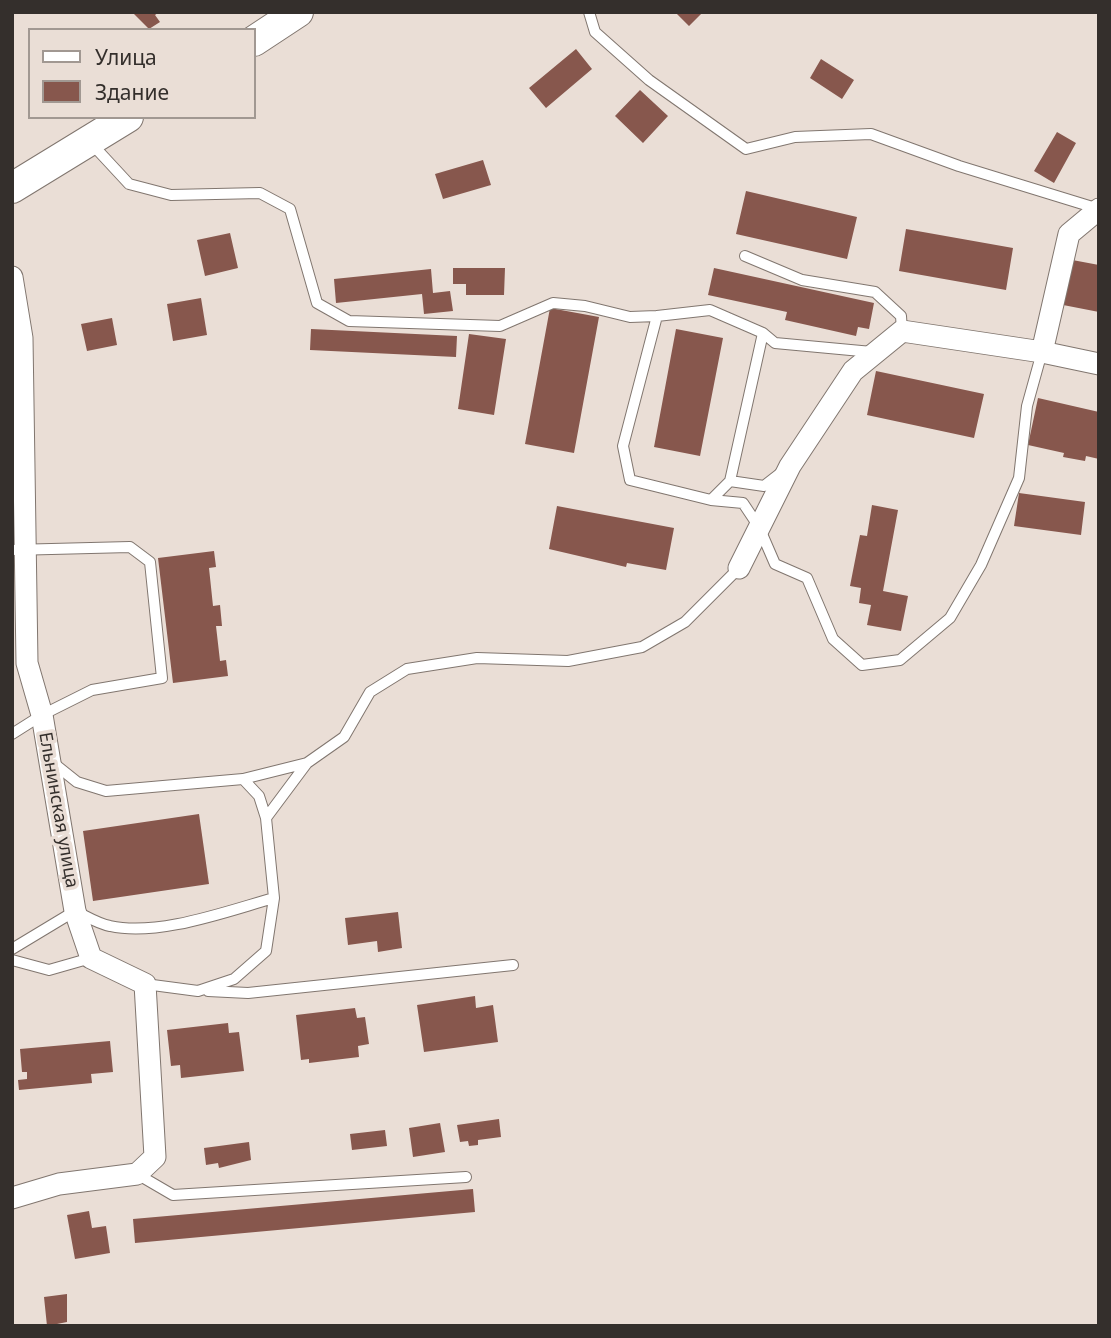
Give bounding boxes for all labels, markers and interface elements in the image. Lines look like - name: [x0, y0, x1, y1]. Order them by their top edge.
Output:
- legend: [28, 28, 256, 119]
- text: Улица: [95, 43, 157, 71]
- text: Здание: [95, 78, 169, 106]
- street label: Ельнинская улица: [34, 730, 82, 890]

